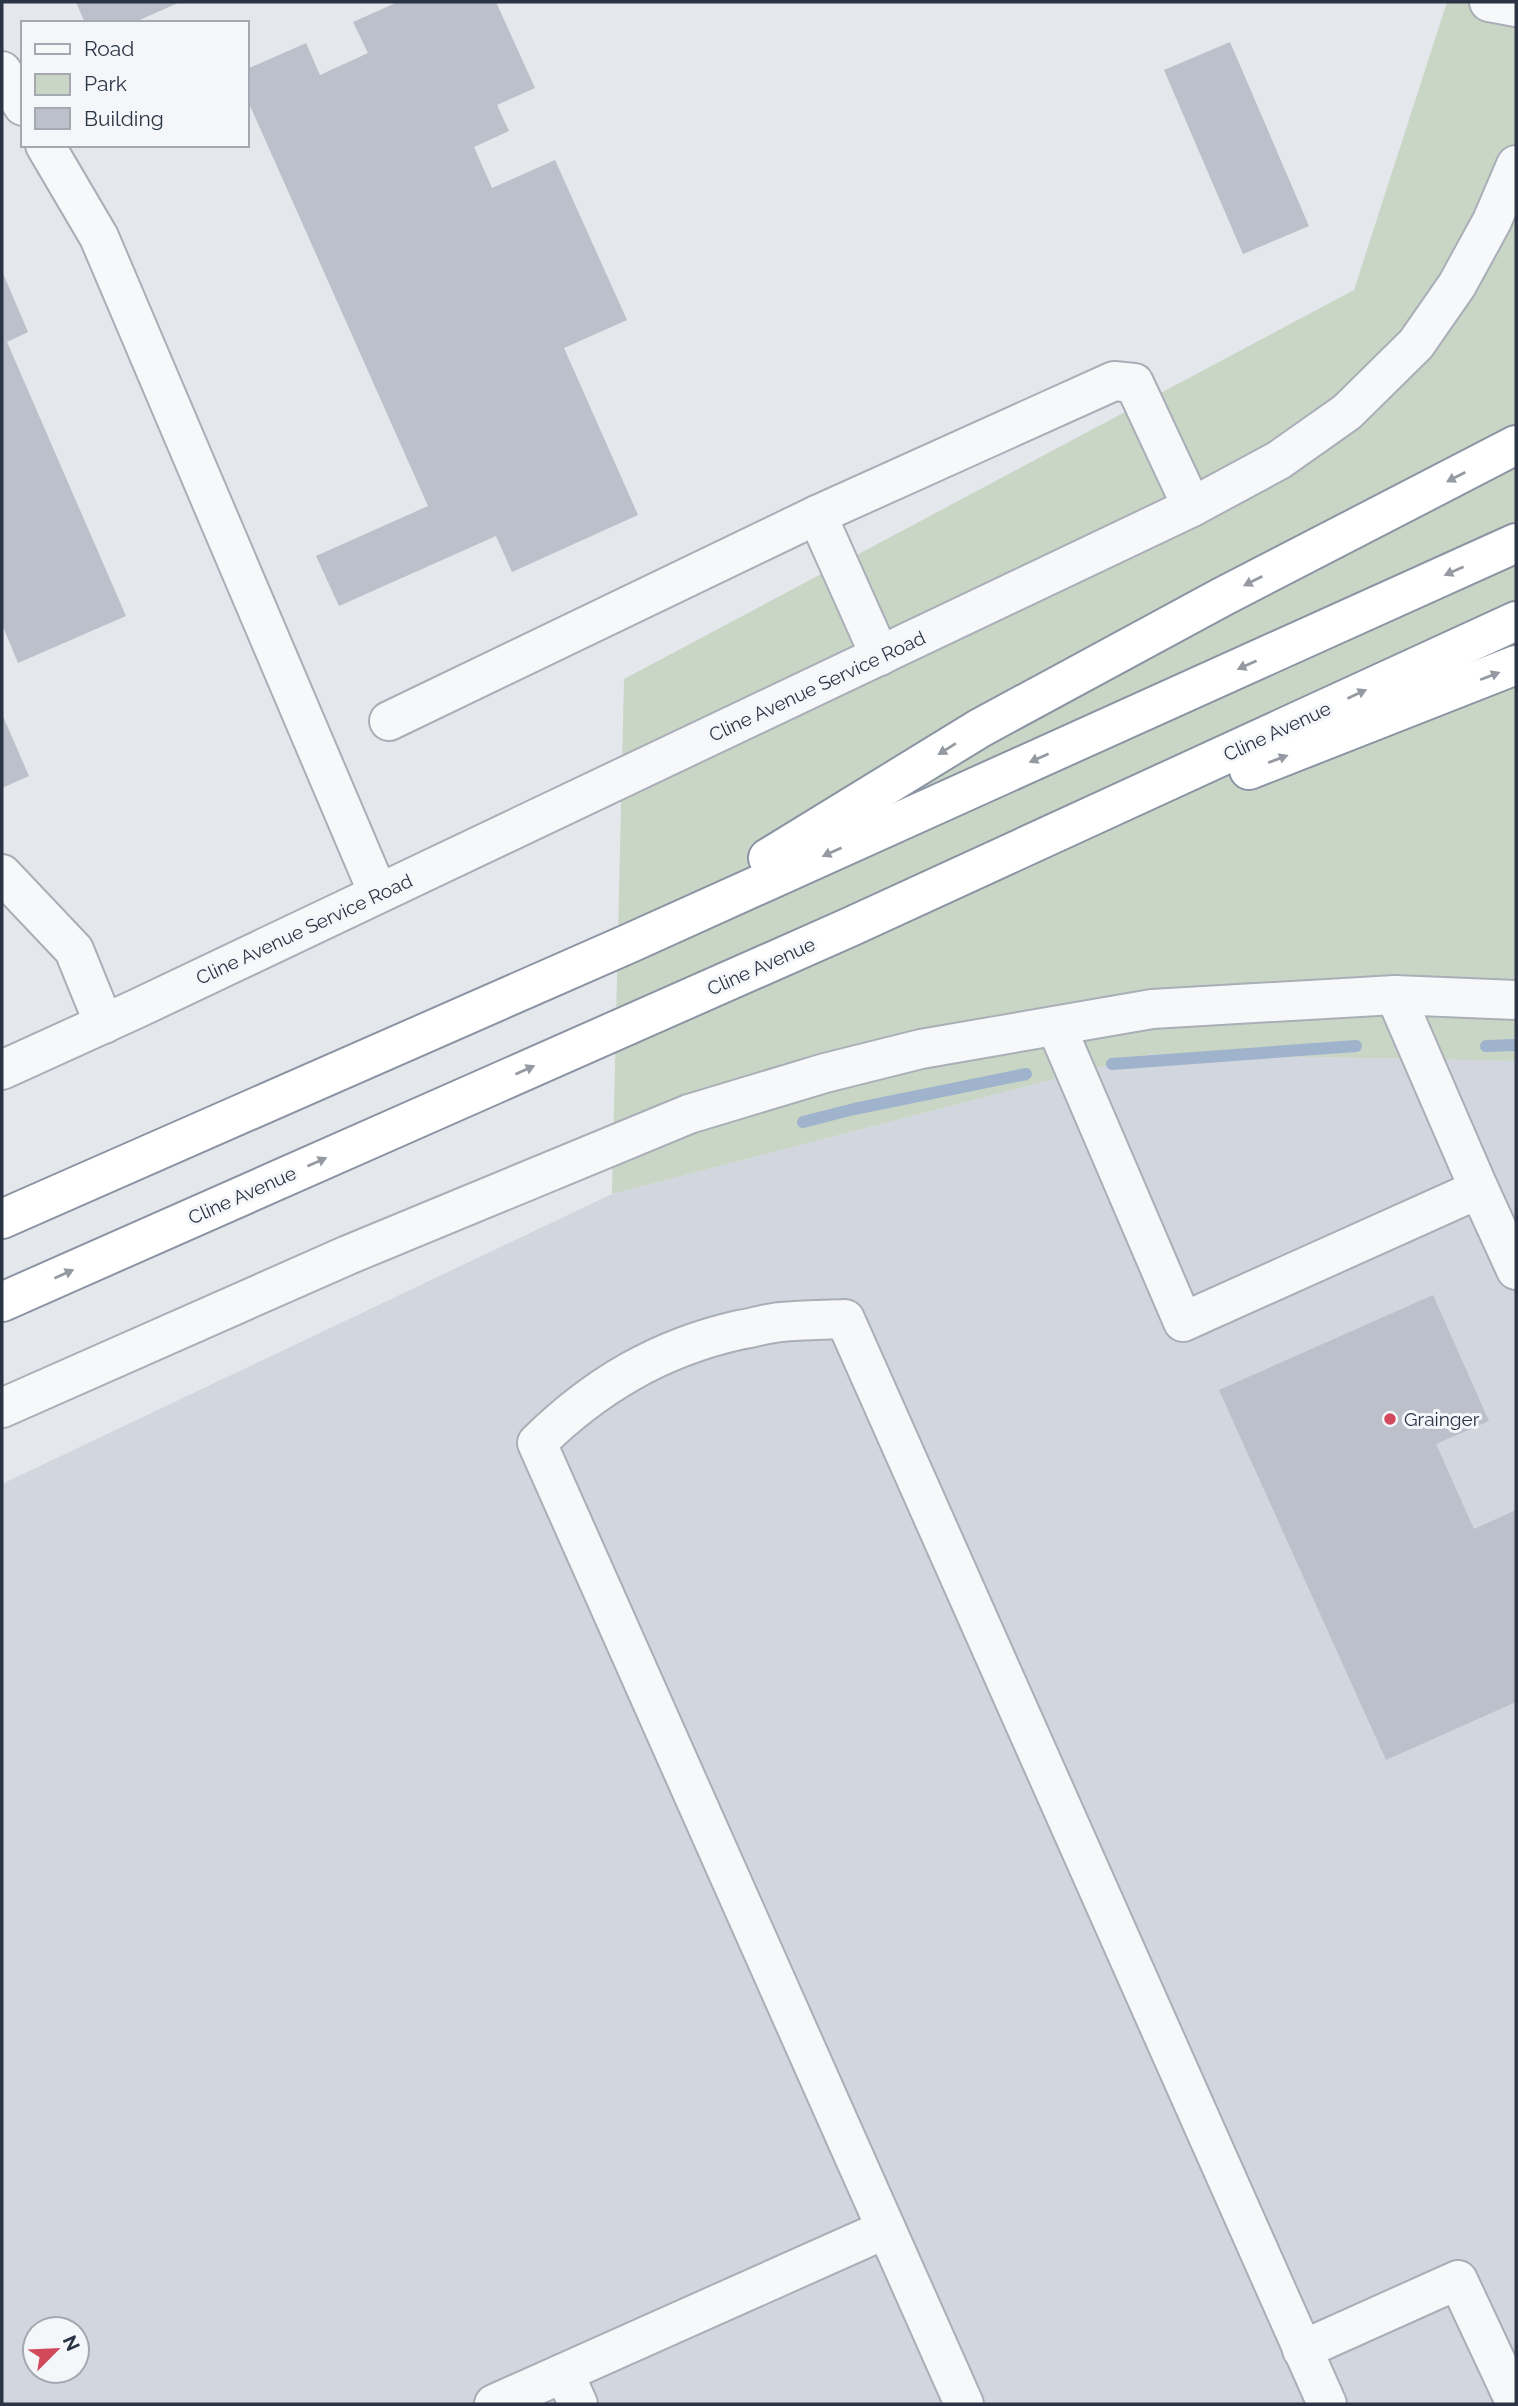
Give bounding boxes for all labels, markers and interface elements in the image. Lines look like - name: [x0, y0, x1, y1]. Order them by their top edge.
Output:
- legend: [21, 21, 248, 147]
- text: Road: [84, 36, 134, 61]
- text: Park: [84, 71, 127, 96]
- text: Building: [84, 106, 164, 131]
- one-way arrow: [1446, 472, 1466, 483]
- one-way arrow: [1444, 565, 1464, 577]
- one-way arrow: [1243, 574, 1263, 586]
- street label: Cline Avenue Service Road: [705, 626, 929, 746]
- one-way arrow: [1237, 659, 1257, 671]
- one-way arrow: [1480, 670, 1501, 681]
- one-way arrow: [1347, 688, 1368, 699]
- street label: Cline Avenue: [1220, 697, 1334, 765]
- one-way arrow: [937, 742, 956, 755]
- one-way arrow: [1029, 753, 1050, 764]
- one-way arrow: [1268, 753, 1289, 764]
- one-way arrow: [822, 846, 842, 858]
- street label: Cline Avenue Service Road: [192, 869, 416, 989]
- street label: Cline Avenue: [704, 932, 818, 1000]
- one-way arrow: [515, 1064, 535, 1076]
- one-way arrow: [307, 1156, 327, 1168]
- street label: Cline Avenue: [185, 1161, 299, 1229]
- one-way arrow: [54, 1268, 74, 1280]
- place label: Grainger: [1404, 1408, 1480, 1430]
- marker: Grainger: [1382, 1411, 1398, 1427]
- north arrow: [21, 2315, 91, 2385]
- text: N: [59, 2332, 85, 2354]

